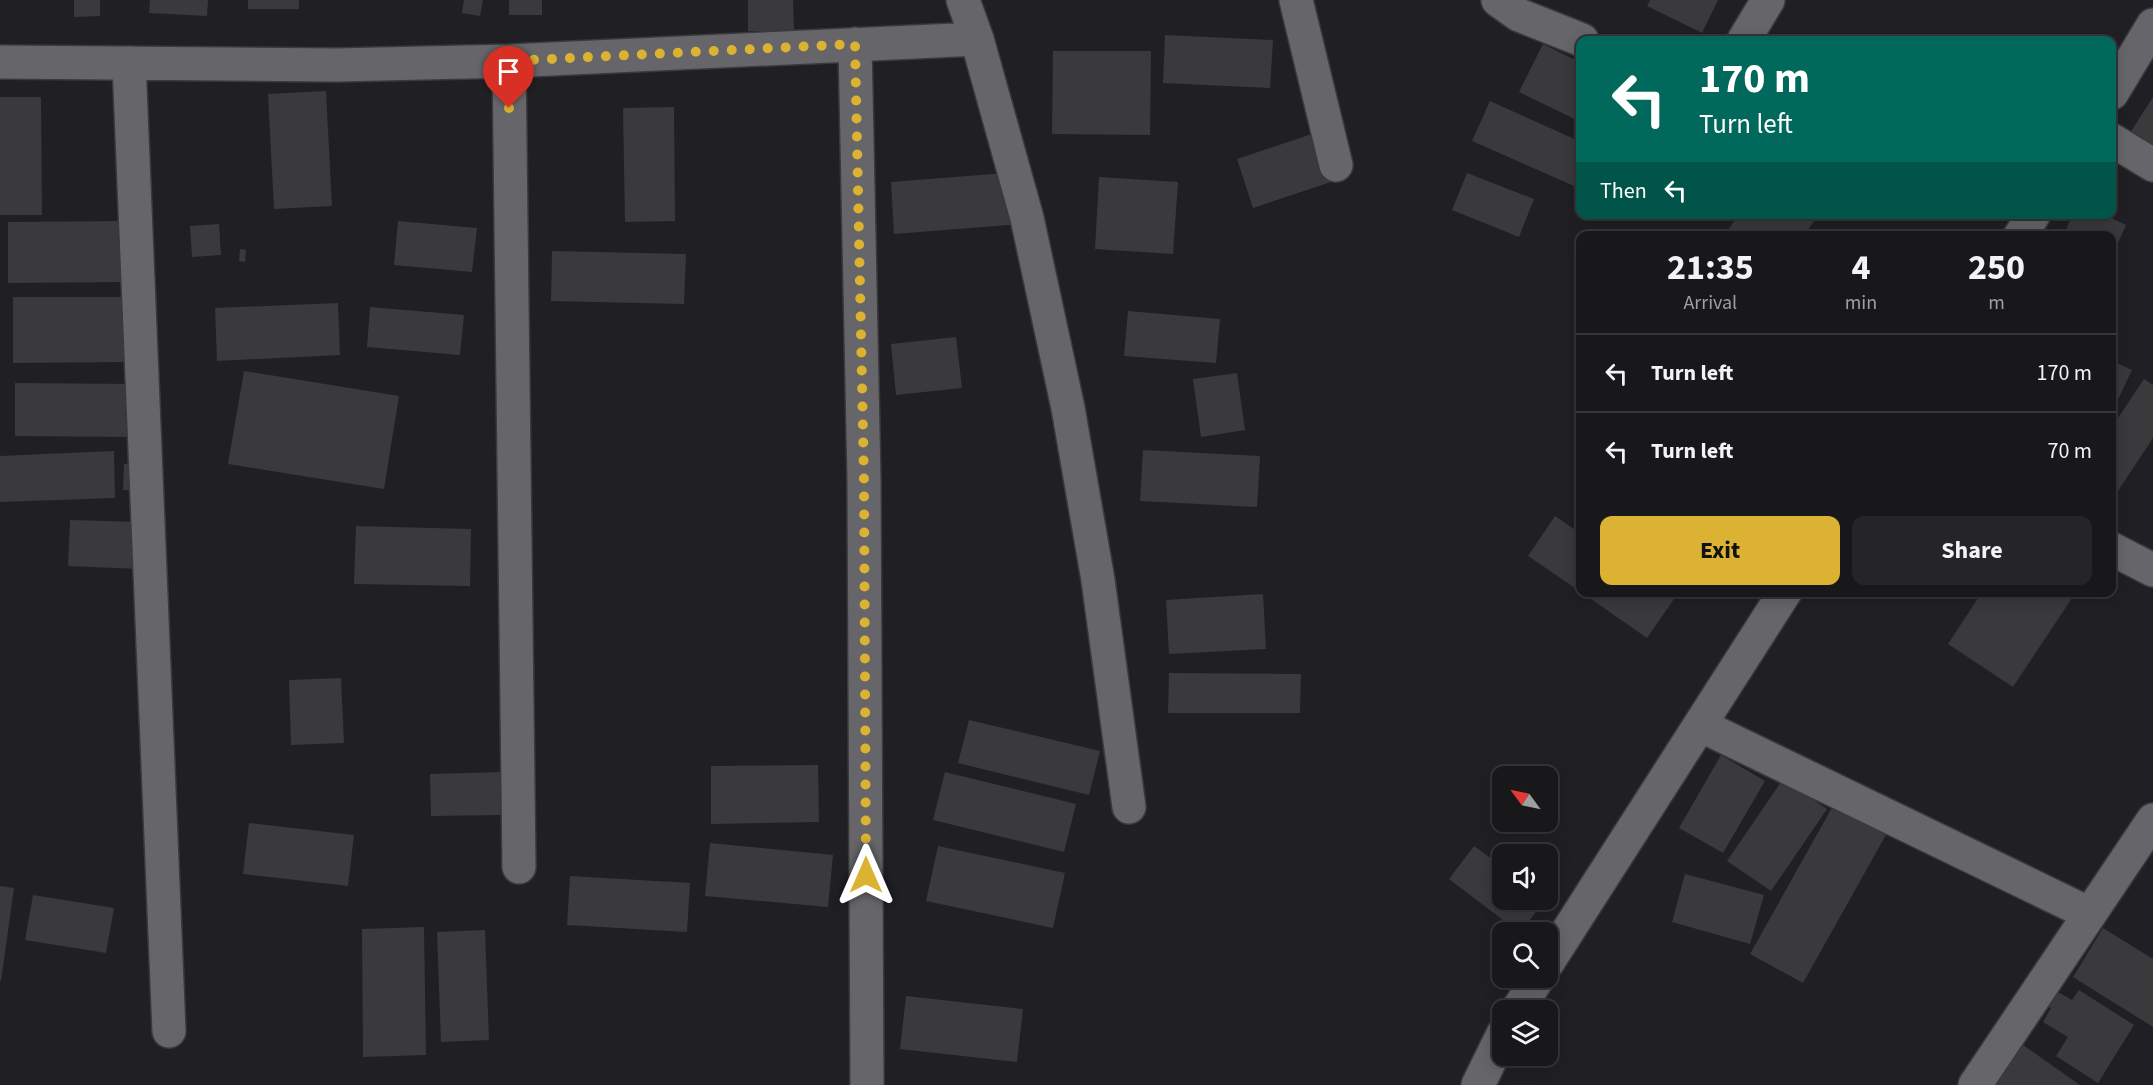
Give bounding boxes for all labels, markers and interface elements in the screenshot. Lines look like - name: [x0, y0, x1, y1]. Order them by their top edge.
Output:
- pin: [483, 46, 534, 108]
- text: 170 m: [1699, 49, 1810, 109]
- icon: arrive: [492, 55, 525, 88]
- icon: left: [1600, 60, 1678, 138]
- text: Turn left: [1699, 105, 1793, 144]
- icon: left: [1659, 174, 1692, 207]
- text: Then: [1600, 175, 1647, 207]
- text: 21:35: [1667, 242, 1754, 293]
- text: 4: [1851, 242, 1870, 293]
- text: 250: [1968, 242, 2025, 293]
- text: Arrival: [1683, 289, 1737, 317]
- text: min: [1845, 289, 1877, 317]
- text: m: [1988, 289, 2005, 317]
- icon: left: [1600, 357, 1633, 390]
- text: Turn left: [1651, 357, 1733, 389]
- text: 170 m: [2037, 357, 2092, 389]
- icon: left: [1600, 435, 1633, 468]
- text: Turn left: [1651, 435, 1733, 467]
- text: 70 m: [2047, 435, 2092, 467]
- button: Exit: [1600, 516, 1840, 585]
- button: Share: [1852, 516, 2092, 585]
- north arrow: [1492, 766, 1558, 832]
- map controls: [1492, 766, 1558, 1066]
- position arrow: [834, 843, 898, 907]
- button: sound: [1492, 844, 1558, 910]
- button: search: [1492, 922, 1558, 988]
- button: layers: [1492, 1000, 1558, 1066]

